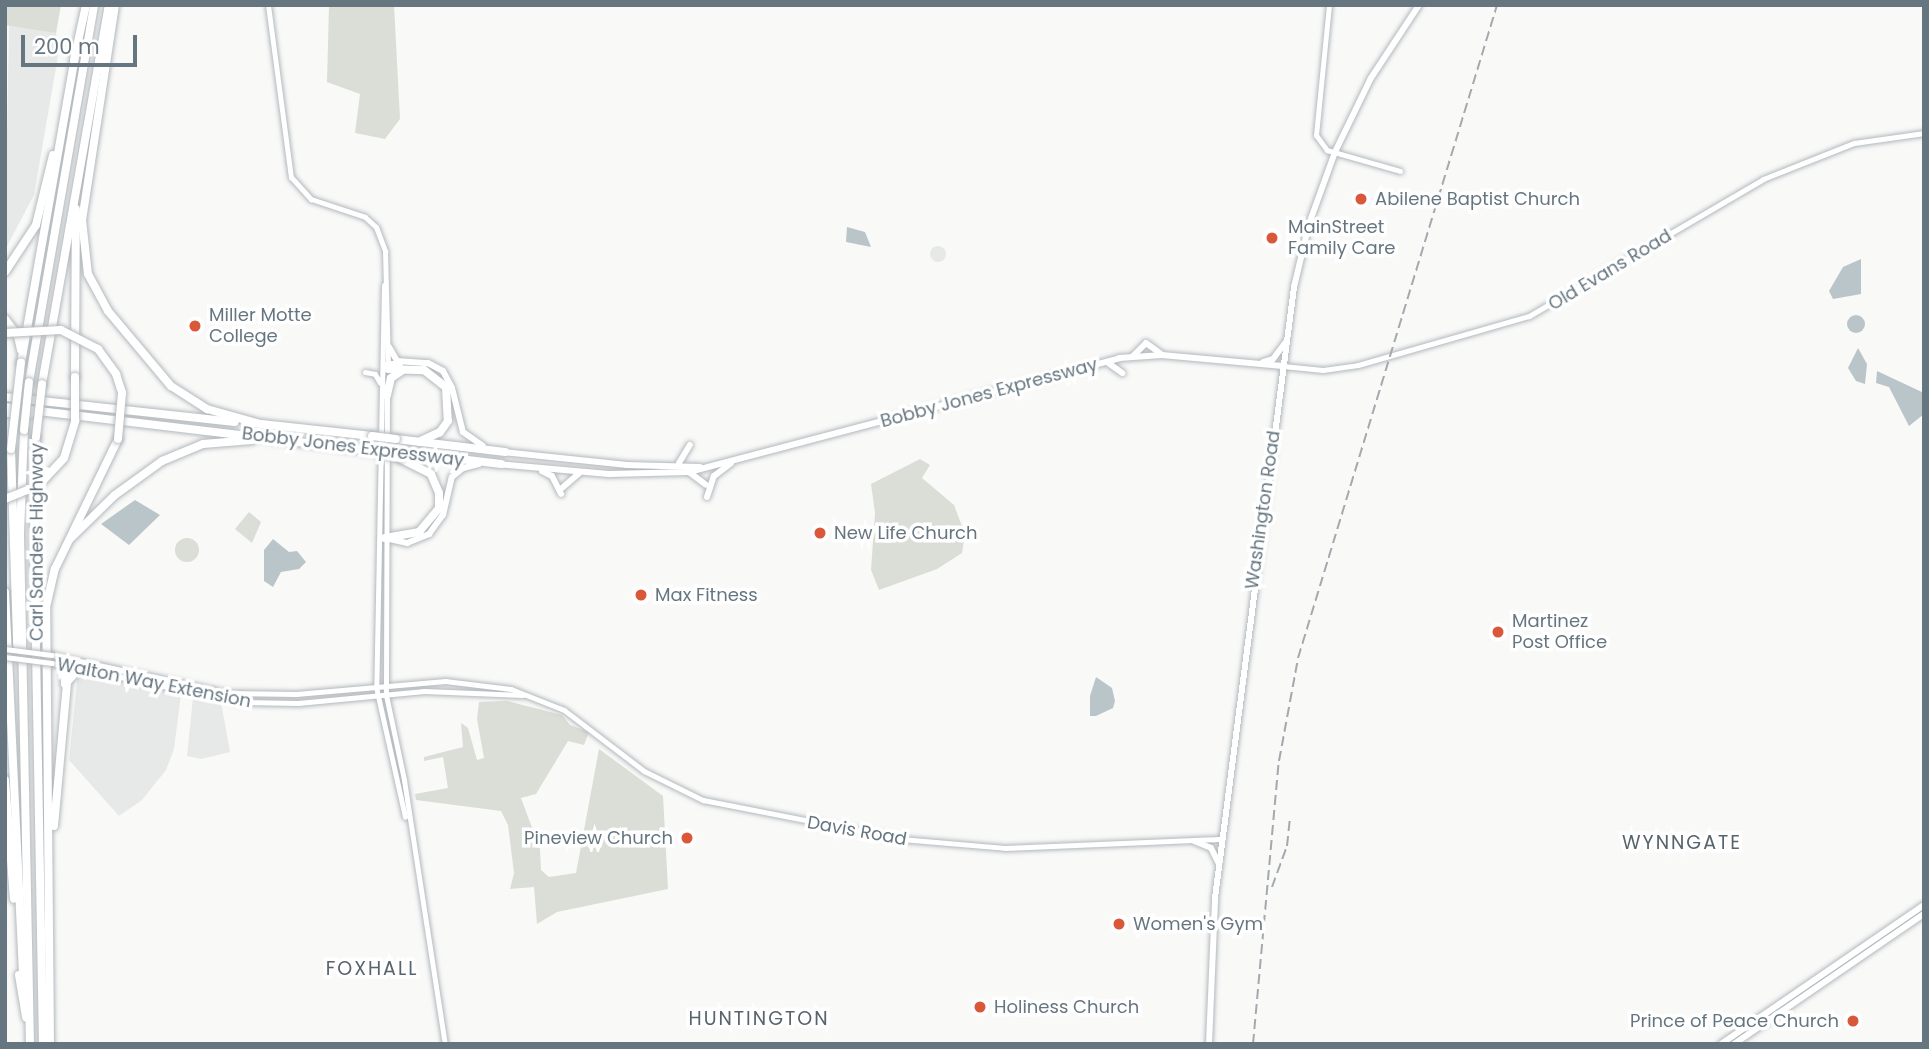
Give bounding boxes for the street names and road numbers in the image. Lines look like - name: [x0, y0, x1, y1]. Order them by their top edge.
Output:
- street label: Old Evans Road: [1545, 225, 1675, 315]
- street label: Bobby Jones Expressway: [878, 354, 1100, 432]
- street label: Bobby Jones Expressway: [241, 423, 465, 471]
- street label: Washington Road: [1241, 429, 1285, 591]
- street label: Carl Sanders Highway: [26, 443, 48, 641]
- street label: Walton Way Extension: [55, 654, 253, 712]
- street label: Davis Road: [806, 812, 908, 850]

